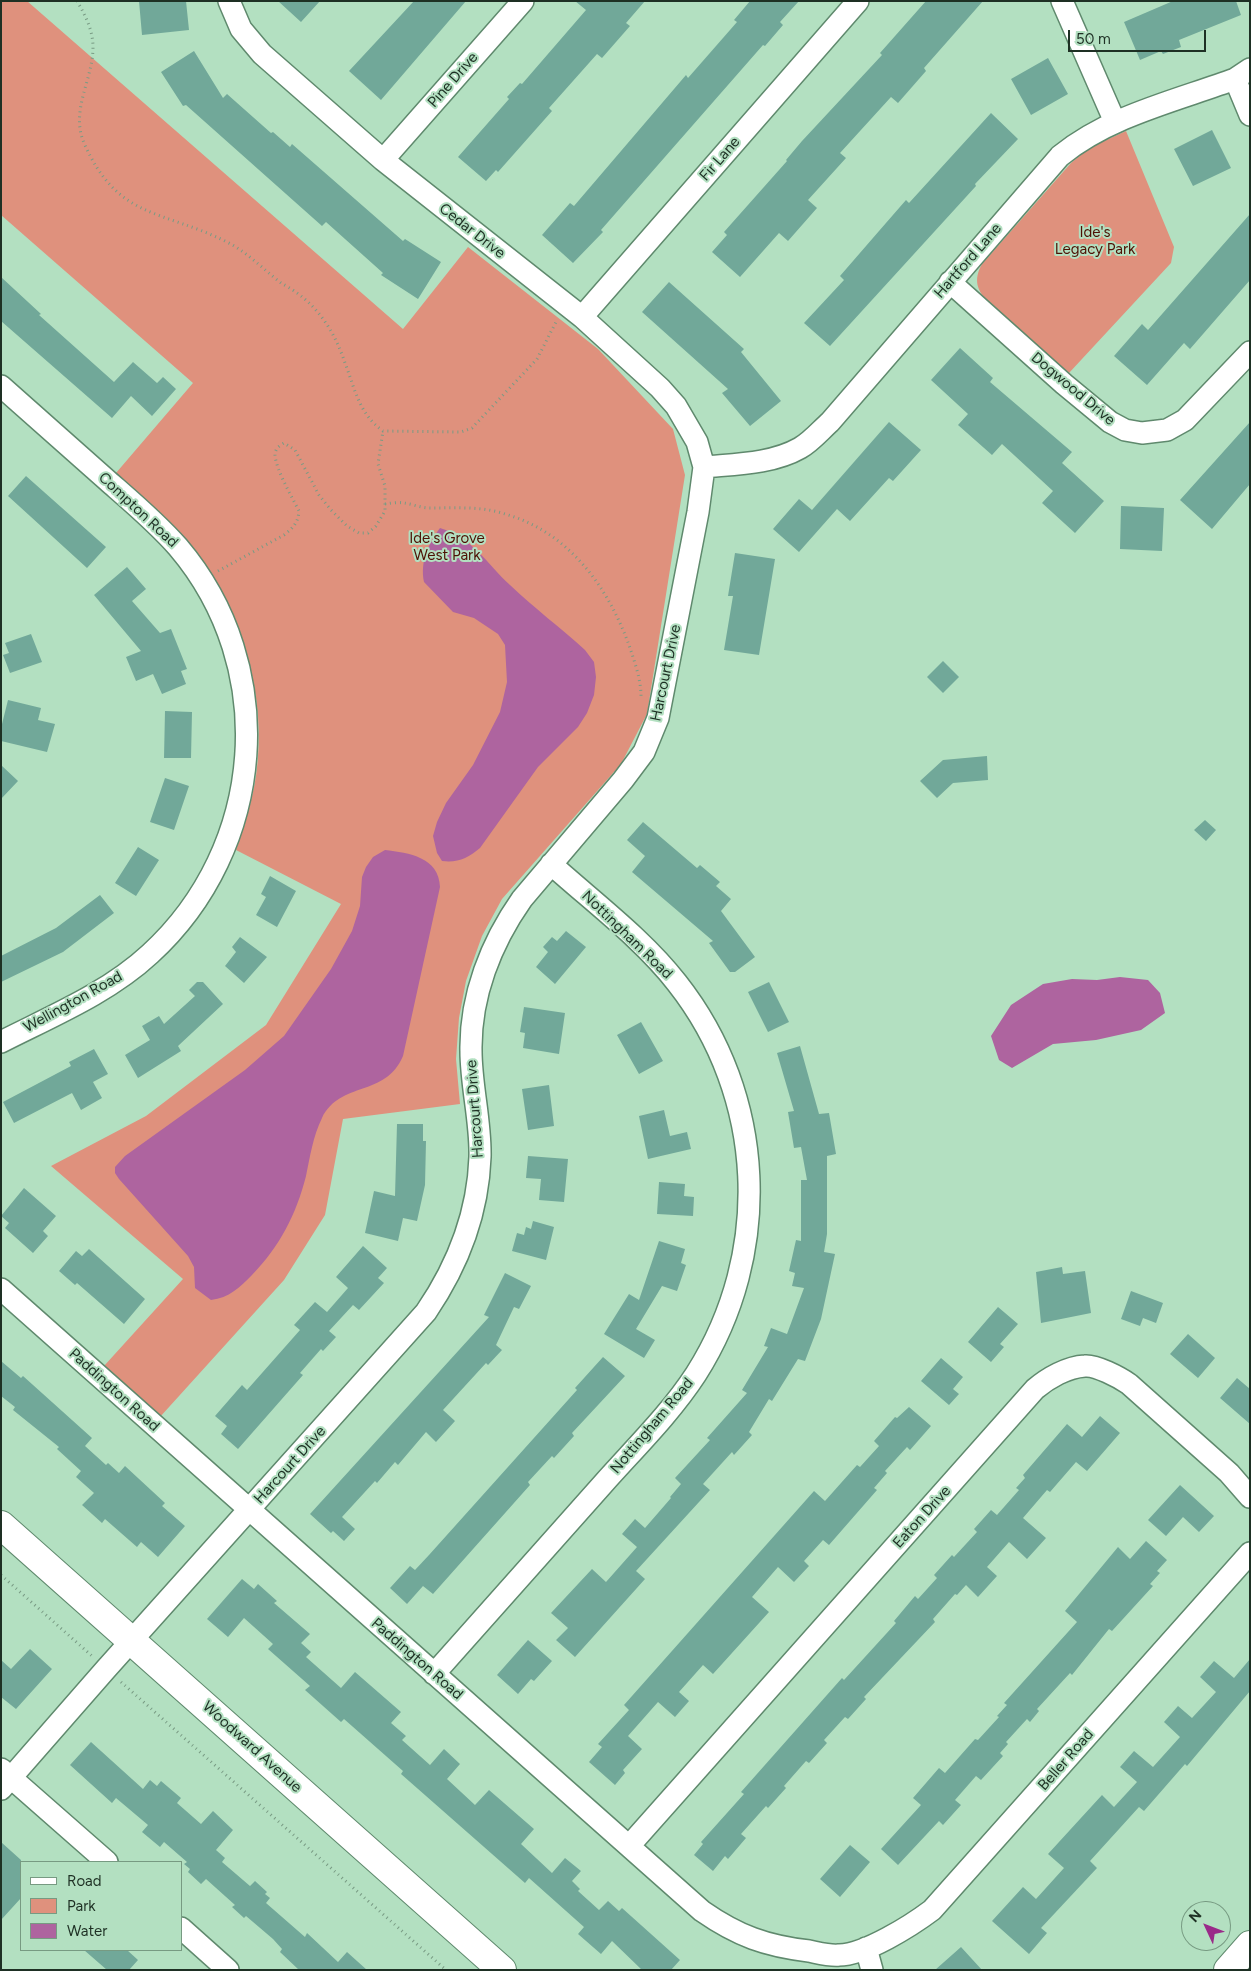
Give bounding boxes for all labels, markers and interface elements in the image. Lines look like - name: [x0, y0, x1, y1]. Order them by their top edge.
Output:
- scale bar: [1071, 20, 1208, 52]
- text: 50 m: [1076, 30, 1111, 48]
- street label: Pine Drive: [424, 49, 482, 111]
- street label: Fir Lane: [696, 133, 744, 185]
- street label: Cedar Drive: [435, 200, 509, 262]
- street label: Hartford Lane: [931, 220, 1005, 302]
- park label: Ide's Legacy Park: [1055, 224, 1135, 259]
- street label: Dogwood Drive: [1027, 349, 1119, 429]
- street label: Compton Road: [95, 469, 181, 551]
- park label: Ide's Grove West Park: [409, 530, 485, 565]
- street label: Harcourt Drive: [647, 623, 685, 723]
- street label: Nottingham Road: [578, 887, 676, 983]
- street label: Wellington Road: [20, 967, 126, 1037]
- street label: Harcourt Drive: [463, 1059, 487, 1159]
- street label: Paddington Road: [65, 1345, 163, 1435]
- street label: Nottingham Road: [607, 1375, 697, 1477]
- street label: Harcourt Drive: [250, 1422, 330, 1508]
- street label: Eaton Drive: [889, 1482, 955, 1552]
- street label: Paddington Road: [368, 1614, 466, 1704]
- street label: Woodward Avenue: [199, 1698, 305, 1796]
- street label: Beller Road: [1034, 1726, 1098, 1794]
- legend: [20, 1861, 182, 1951]
- text: Road: [67, 1872, 102, 1890]
- text: Park: [67, 1897, 96, 1915]
- north arrow: [1181, 1901, 1231, 1951]
- text: N: [1185, 1906, 1205, 1926]
- text: Water: [67, 1922, 107, 1940]

